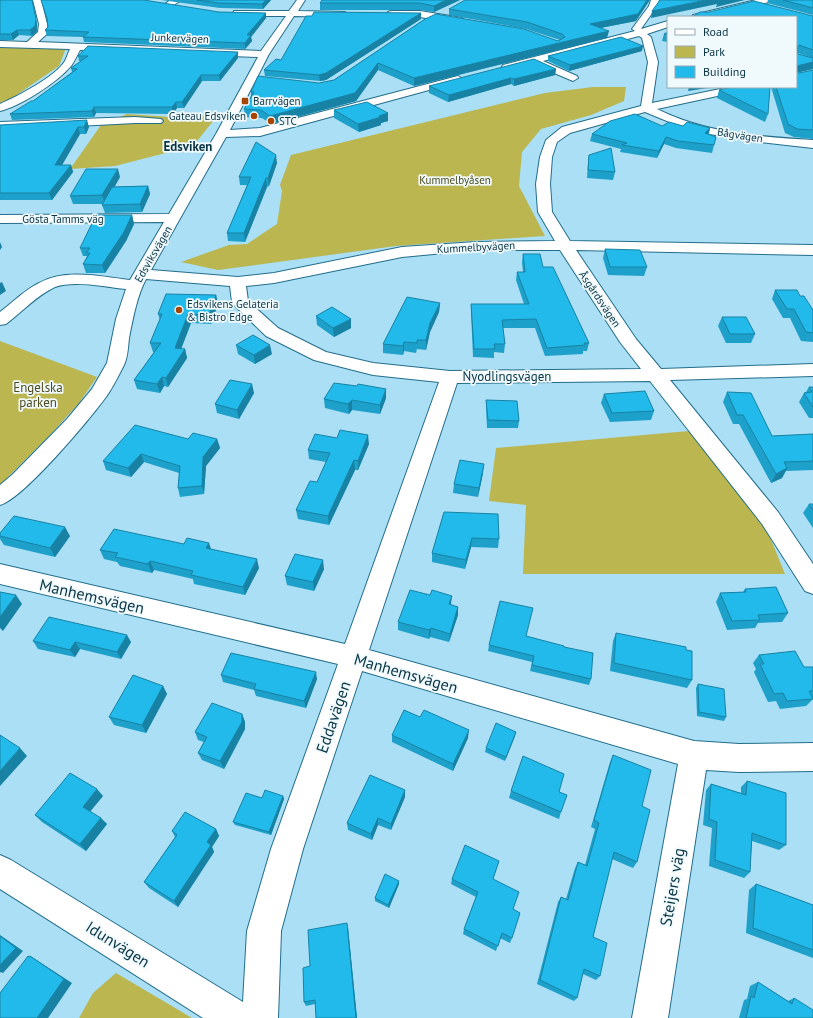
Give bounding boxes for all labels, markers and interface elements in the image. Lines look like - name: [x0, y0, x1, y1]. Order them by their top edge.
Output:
- legend: [667, 16, 797, 88]
- text: Road: [703, 24, 728, 39]
- street label: Junkervägen: [150, 30, 209, 46]
- text: Park: [703, 44, 725, 59]
- text: Building: [703, 64, 746, 79]
- place label: Barrvägen: [253, 94, 301, 108]
- marker: Barrvägen: [240, 96, 250, 106]
- place label: Gateau Edsviken: [169, 109, 246, 123]
- marker: Gateau Edsviken: [249, 111, 259, 121]
- place label: STC: [279, 114, 297, 128]
- marker: STC: [266, 116, 276, 126]
- street label: Bågvägen: [716, 124, 764, 146]
- district label: Edsviken: [164, 138, 212, 155]
- park label: Kummelbyåsen: [419, 173, 491, 187]
- street label: Gösta Tamms väg: [22, 212, 104, 226]
- street label: Edsviksvägen: [131, 223, 175, 285]
- street label: Kummelbyvägen: [437, 238, 515, 256]
- street label: Åsgårdsvägen: [576, 268, 624, 330]
- place label: Edsvikens Gelateria & Bistro Edge: [187, 297, 278, 324]
- marker: Edsvikens Gelateria & Bistro Edge: [174, 305, 184, 315]
- street label: Nyodlingsvägen: [463, 368, 551, 385]
- park label: Engelska parken: [13, 379, 63, 411]
- street label: Manhemsvägen: [38, 574, 146, 618]
- street label: Manhemsvägen: [352, 649, 460, 697]
- street label: Eddavägen: [311, 678, 355, 756]
- street label: Steijers väg: [655, 846, 689, 928]
- street label: Idunvägen: [82, 917, 154, 971]

